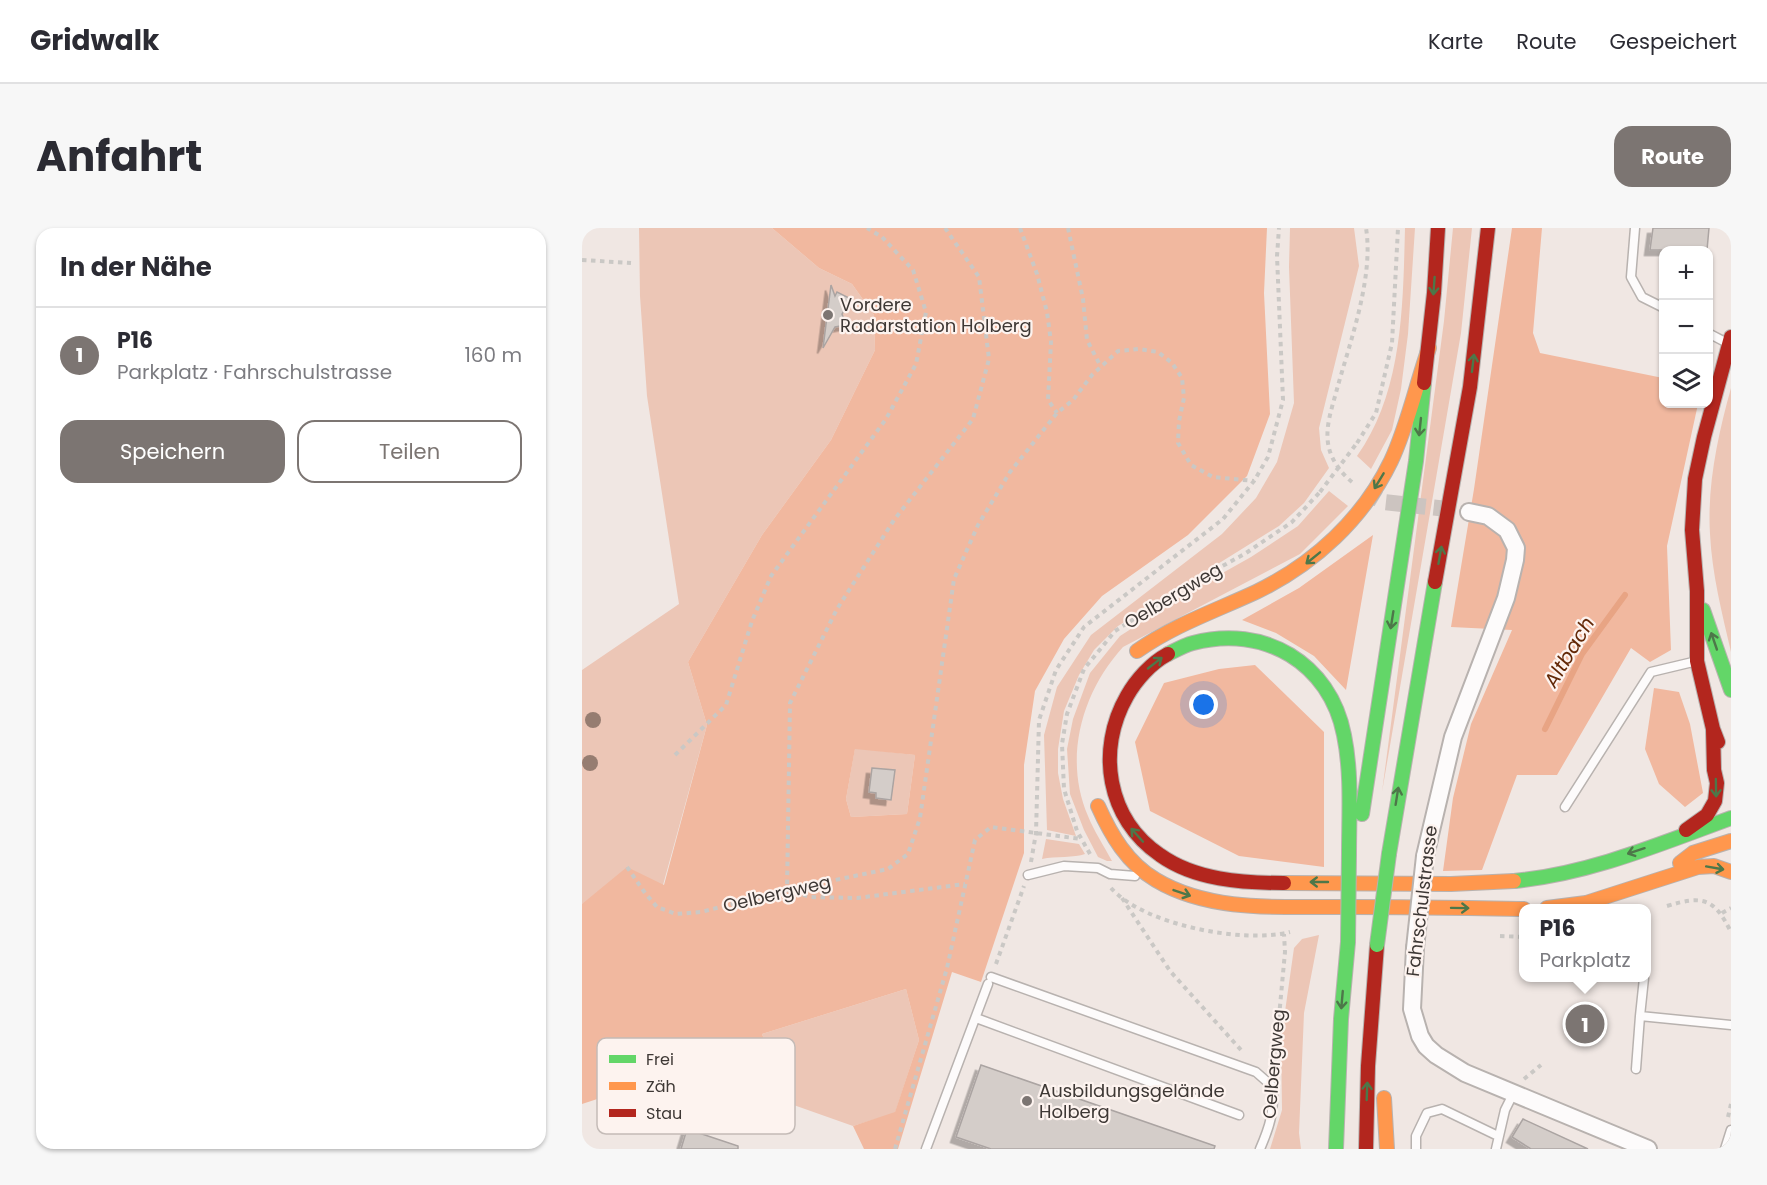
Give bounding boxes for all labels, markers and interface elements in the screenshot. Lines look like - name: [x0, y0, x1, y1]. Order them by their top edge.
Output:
- text: Gridwalk: [30, 21, 159, 60]
- text: Karte: [1428, 27, 1483, 56]
- text: Route: [1516, 27, 1577, 56]
- text: Gespeichert: [1610, 27, 1737, 56]
- button: Route: [1614, 126, 1731, 187]
- text: Anfahrt: [36, 127, 202, 186]
- map controls: [1659, 246, 1713, 408]
- button: +: [1659, 246, 1713, 300]
- text: In der Nähe: [60, 249, 212, 285]
- one-way arrow: [1428, 276, 1439, 296]
- place label: Vordere Radarstation Holberg: [840, 292, 1032, 338]
- button: −: [1659, 300, 1713, 354]
- marker: Vordere Radarstation Holberg: [821, 308, 835, 322]
- text: P16: [117, 325, 153, 356]
- text: 1: [76, 341, 83, 369]
- text: 160 m: [464, 341, 522, 369]
- one-way arrow: [1467, 353, 1478, 373]
- button: layers: [1659, 354, 1713, 408]
- text: Parkplatz · Fahrschulstrasse: [117, 358, 392, 386]
- one-way arrow: [1414, 416, 1425, 436]
- button: Speichern: [60, 420, 285, 483]
- button: Teilen: [297, 420, 522, 483]
- one-way arrow: [1372, 472, 1384, 489]
- one-way arrow: [1435, 546, 1446, 565]
- one-way arrow: [1306, 551, 1321, 565]
- street label: Oelbergweg: [1119, 557, 1226, 635]
- one-way arrow: [1386, 609, 1397, 629]
- water label: Altbach: [1536, 612, 1601, 693]
- one-way arrow: [1707, 632, 1718, 651]
- one-way arrow: [1147, 656, 1163, 669]
- your location: [1189, 690, 1218, 719]
- one-way arrow: [1710, 777, 1722, 797]
- one-way arrow: [1392, 787, 1403, 807]
- street label: Fahrschulstrasse: [1400, 824, 1443, 978]
- one-way arrow: [1130, 828, 1144, 843]
- one-way arrow: [1627, 846, 1646, 857]
- one-way arrow: [1705, 863, 1724, 874]
- street label: Oelbergweg: [720, 869, 833, 918]
- one-way arrow: [1310, 876, 1330, 888]
- one-way arrow: [1172, 888, 1191, 899]
- one-way arrow: [1449, 902, 1469, 914]
- popup: [1519, 904, 1651, 982]
- text: P16: [1539, 913, 1575, 944]
- text: Parkplatz: [1539, 946, 1631, 974]
- one-way arrow: [1336, 990, 1347, 1010]
- pin: 1: [1566, 1002, 1604, 1046]
- street label: Oelbergweg: [1256, 1008, 1291, 1120]
- legend: [597, 1038, 795, 1134]
- text: Frei: [646, 1048, 674, 1071]
- text: Zäh: [646, 1075, 676, 1098]
- place label: Ausbildungsgelände Holberg: [1039, 1078, 1225, 1124]
- one-way arrow: [1361, 1081, 1373, 1101]
- marker: Ausbildungsgelände Holberg: [1020, 1094, 1034, 1108]
- text: Stau: [646, 1102, 682, 1125]

